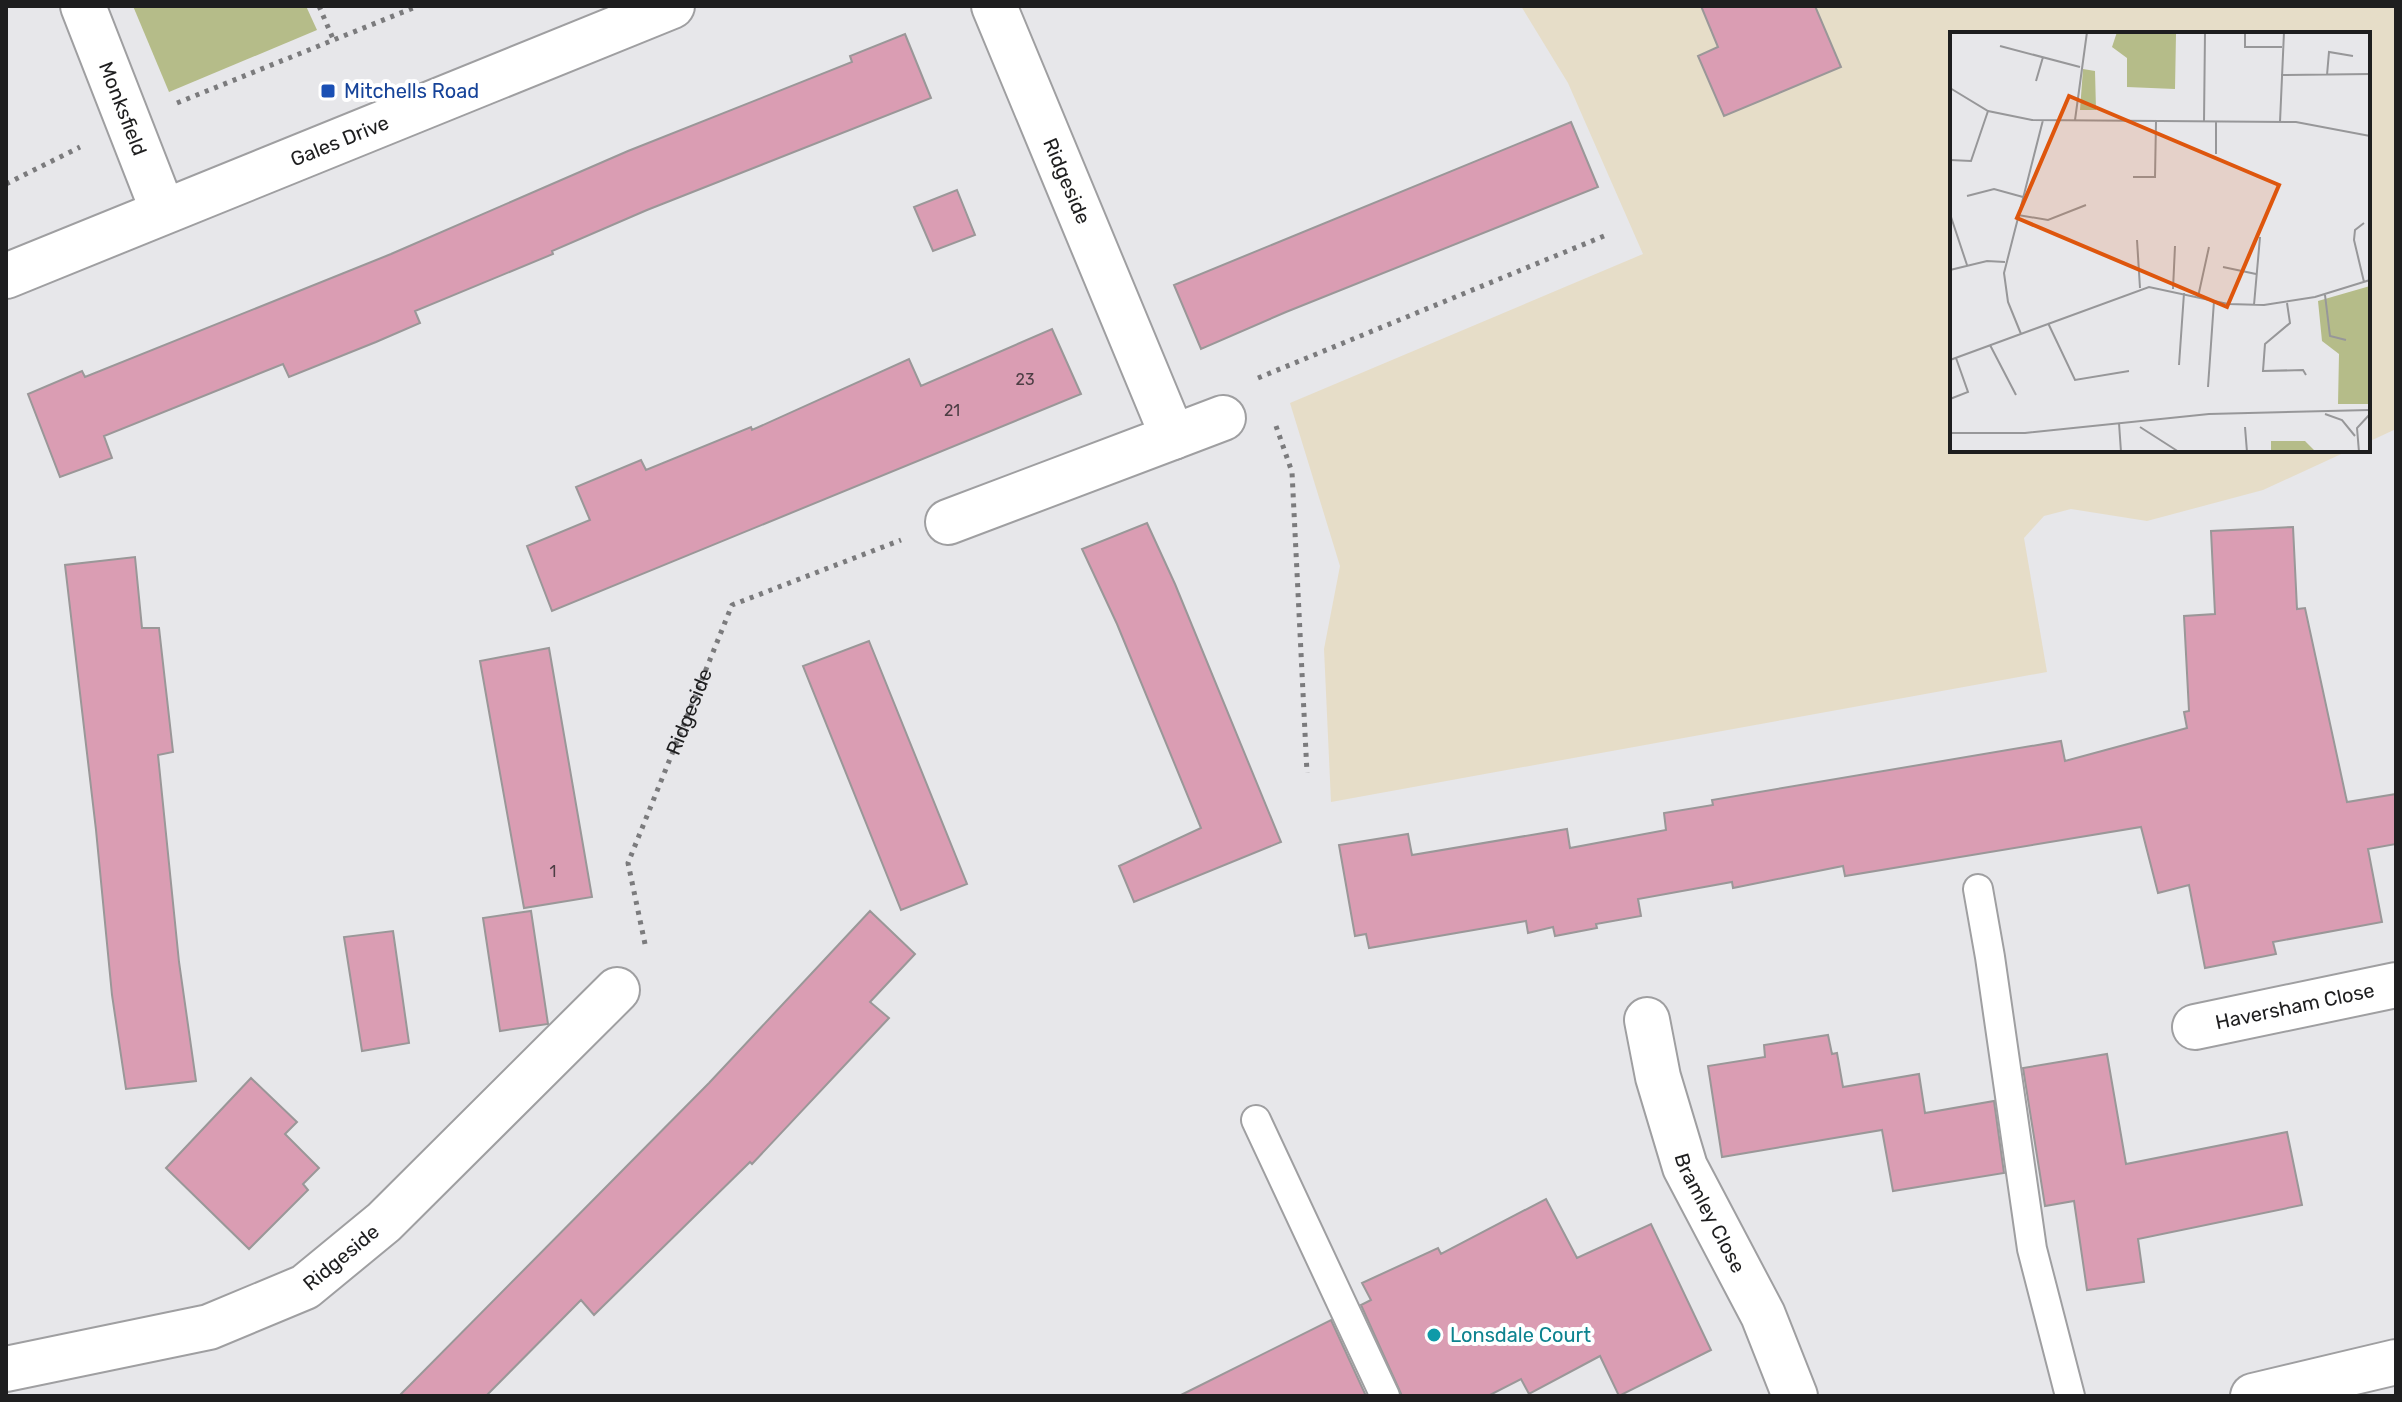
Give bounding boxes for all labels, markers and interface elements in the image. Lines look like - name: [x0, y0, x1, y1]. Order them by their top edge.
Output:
- inset map: [1950, 32, 2370, 452]
- street label: Monksfield: [94, 58, 152, 159]
- place label: Mitchells Road: [344, 79, 479, 103]
- marker: Mitchells Road: [319, 82, 337, 100]
- street label: Gales Drive: [287, 110, 392, 171]
- street label: Ridgeside: [1038, 134, 1096, 228]
- house number: 23: [1015, 370, 1035, 389]
- house number: 21: [944, 401, 960, 420]
- street label: Ridgeside: [661, 665, 717, 758]
- house number: 1: [550, 862, 556, 881]
- street label: Haversham Close: [2213, 978, 2377, 1034]
- street label: Bramley Close: [1670, 1150, 1751, 1277]
- street label: Ridgeside: [298, 1219, 384, 1296]
- place label: Lonsdale Court: [1450, 1323, 1591, 1347]
- marker: Lonsdale Court: [1425, 1326, 1443, 1344]

